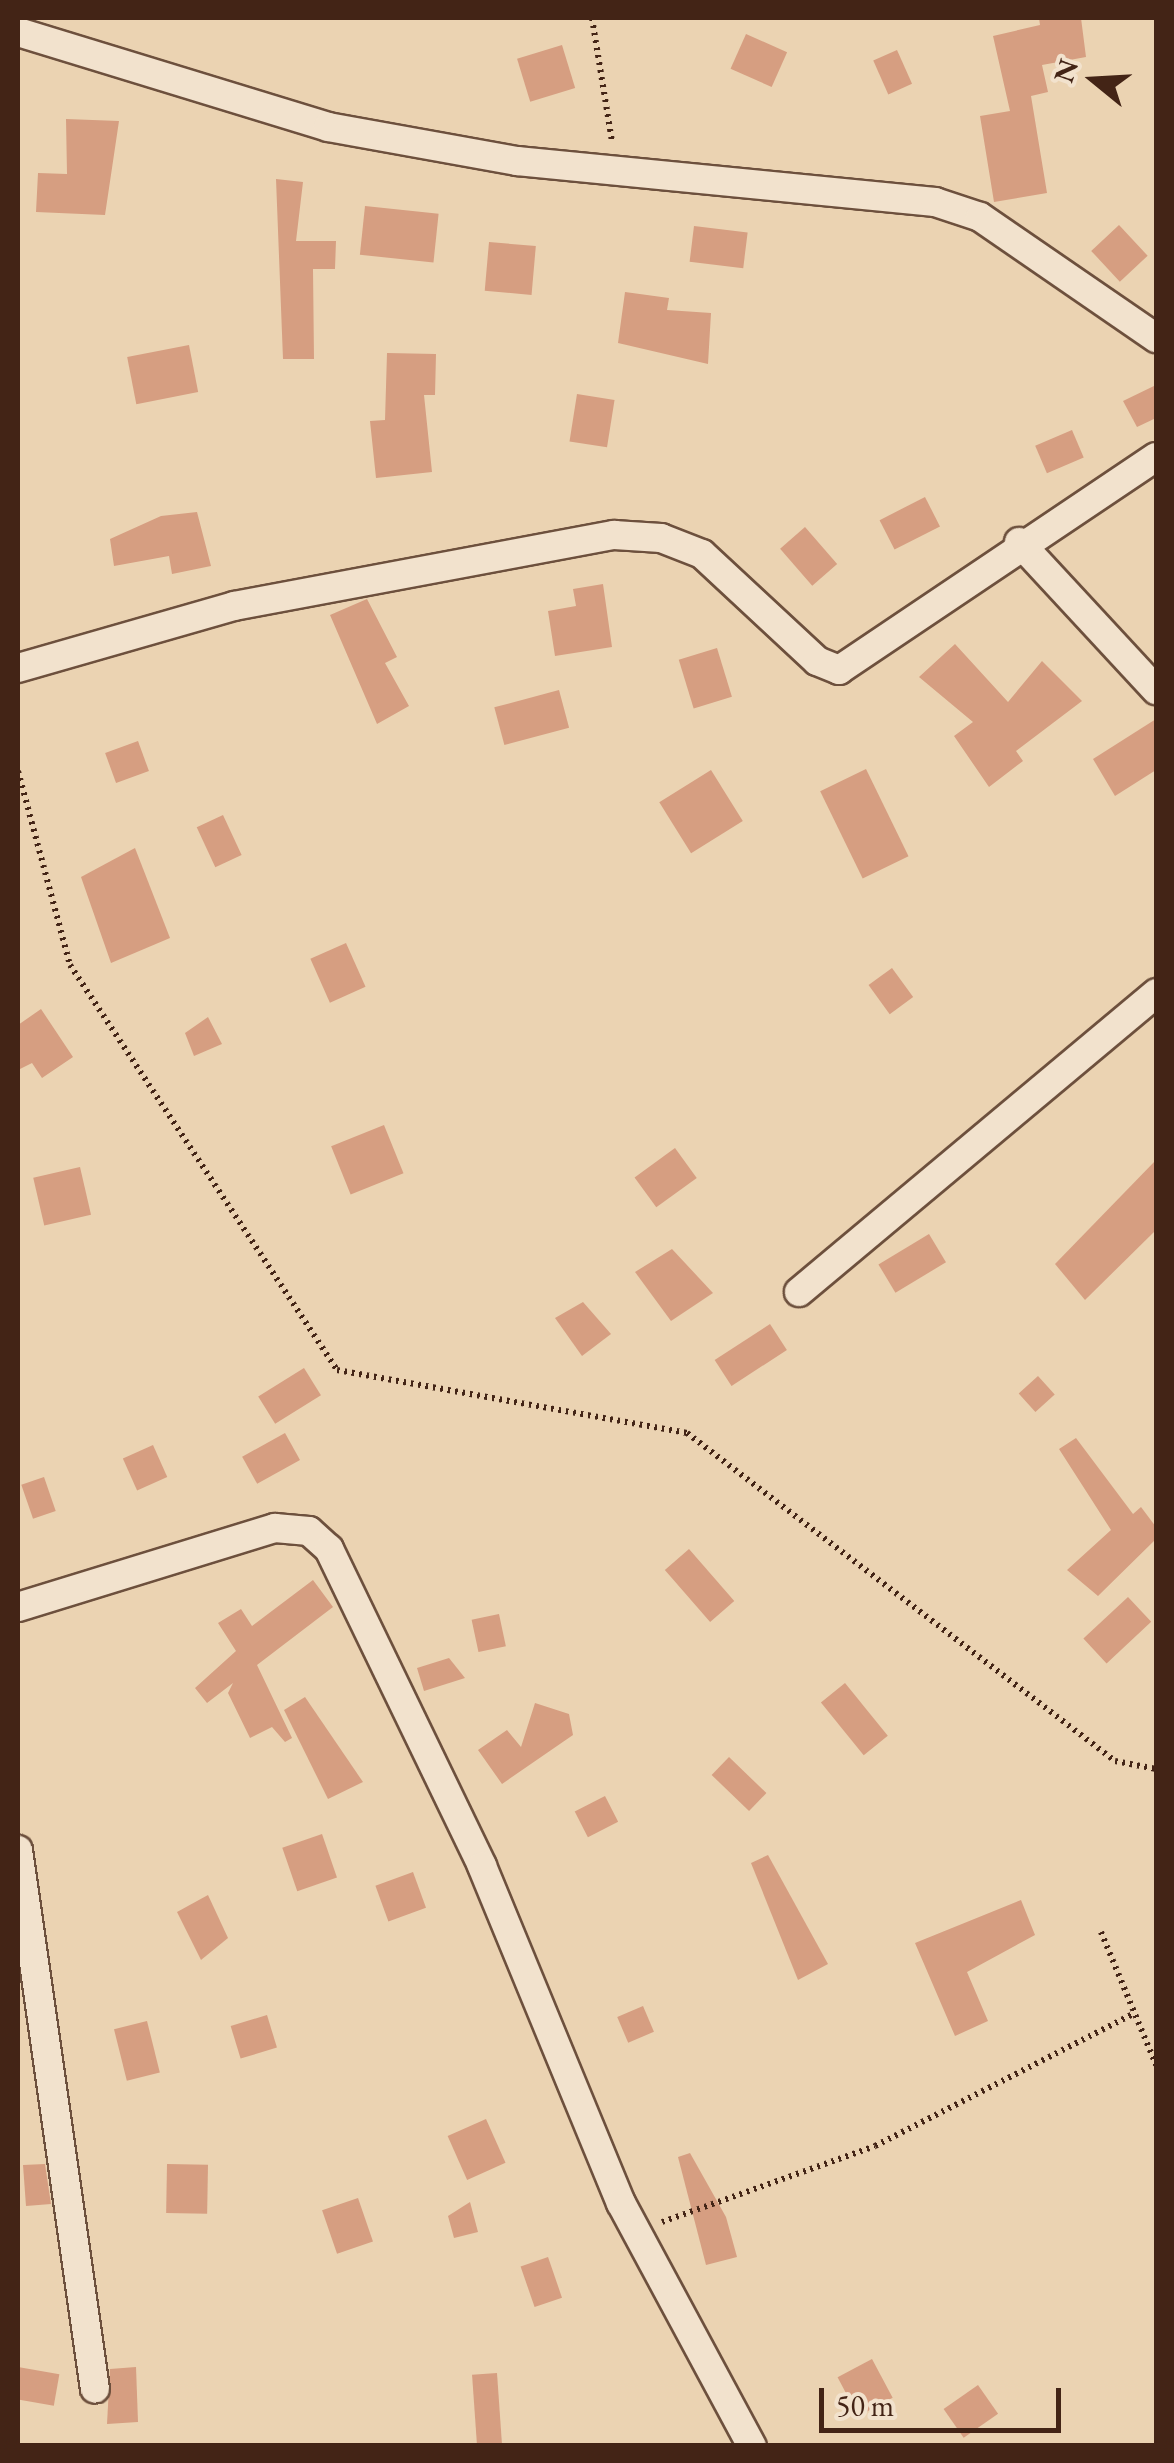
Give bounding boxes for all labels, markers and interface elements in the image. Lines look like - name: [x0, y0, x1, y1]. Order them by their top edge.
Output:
- north arrow: [1044, 30, 1144, 130]
- text: N: [1045, 54, 1086, 87]
- scale bar: [824, 2368, 1066, 2430]
- text: 50 m: [836, 2386, 894, 2425]

